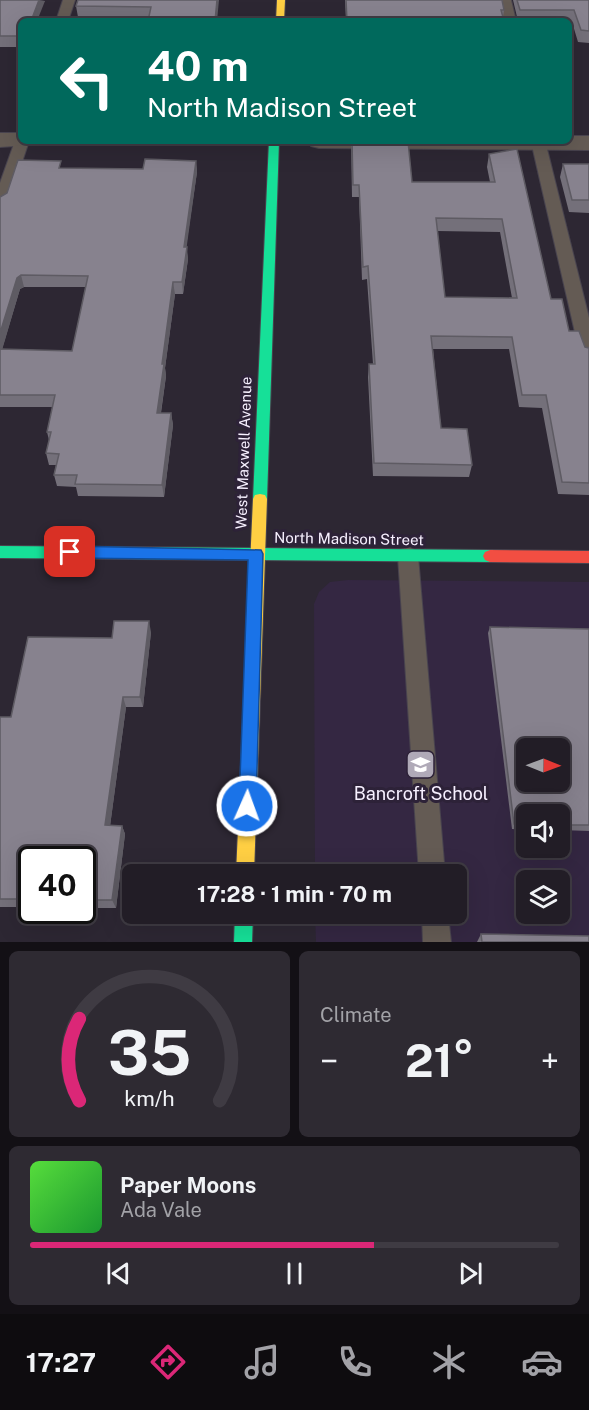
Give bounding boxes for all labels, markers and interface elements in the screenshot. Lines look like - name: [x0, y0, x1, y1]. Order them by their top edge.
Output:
- text: 40 m: [147, 41, 249, 90]
- icon: left: [48, 42, 126, 120]
- text: North Madison Street: [147, 91, 417, 123]
- street label: West Maxwell Avenue: [232, 376, 255, 530]
- pin: [44, 526, 95, 577]
- street label: North Madison Street: [274, 529, 424, 548]
- icon: arrive: [53, 535, 86, 568]
- north arrow: [516, 738, 570, 792]
- map controls: [516, 738, 570, 924]
- school or university icon: Bancroft School: [405, 749, 437, 781]
- position arrow: [215, 774, 279, 838]
- place label: Bancroft School: [354, 783, 488, 804]
- button: sound: [516, 804, 570, 858]
- speed limit sign: 40: [18, 846, 96, 924]
- button: layers: [516, 870, 570, 924]
- text: 17:28 · 1 min · 70 m: [197, 881, 392, 907]
- text: Climate: [320, 1003, 392, 1027]
- text: 35: [108, 1016, 191, 1089]
- text: 21°: [405, 1034, 474, 1087]
- text: −: [320, 1042, 338, 1080]
- text: +: [541, 1042, 559, 1080]
- text: km/h: [124, 1086, 175, 1111]
- text: Paper Moons: [120, 1172, 256, 1198]
- text: Ada Vale: [120, 1198, 202, 1222]
- icon: previous: [102, 1257, 135, 1290]
- icon: pause: [278, 1257, 311, 1290]
- icon: next: [454, 1257, 487, 1290]
- icon: directions: [147, 1341, 189, 1383]
- icon: music: [241, 1341, 283, 1383]
- icon: phone: [334, 1341, 376, 1383]
- icon: climate: [428, 1341, 470, 1383]
- icon: car: [521, 1341, 563, 1383]
- text: 17:27: [26, 1346, 96, 1378]

